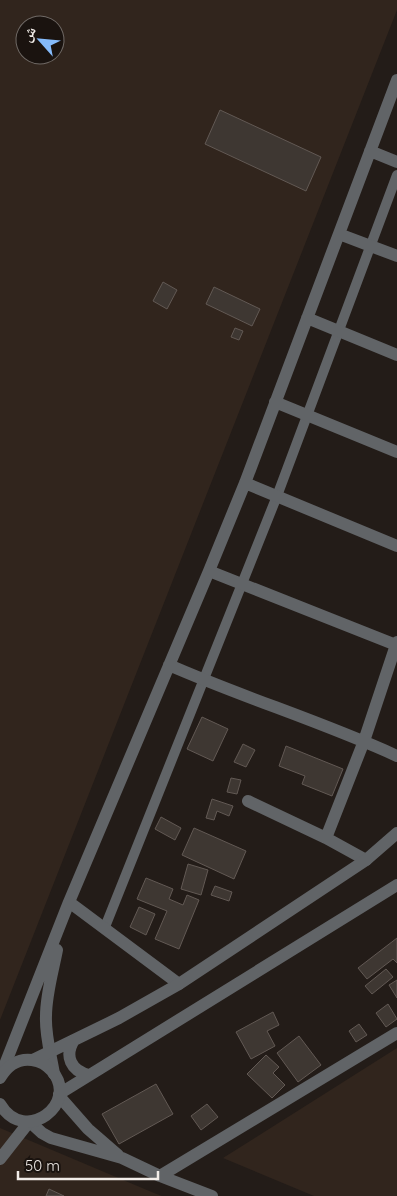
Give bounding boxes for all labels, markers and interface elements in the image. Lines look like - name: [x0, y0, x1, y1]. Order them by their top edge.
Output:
- north arrow: [15, 15, 65, 65]
- text: ش: [17, 23, 40, 45]
- scale bar: [18, 1148, 158, 1180]
- text: 50 m: [25, 1156, 60, 1175]

